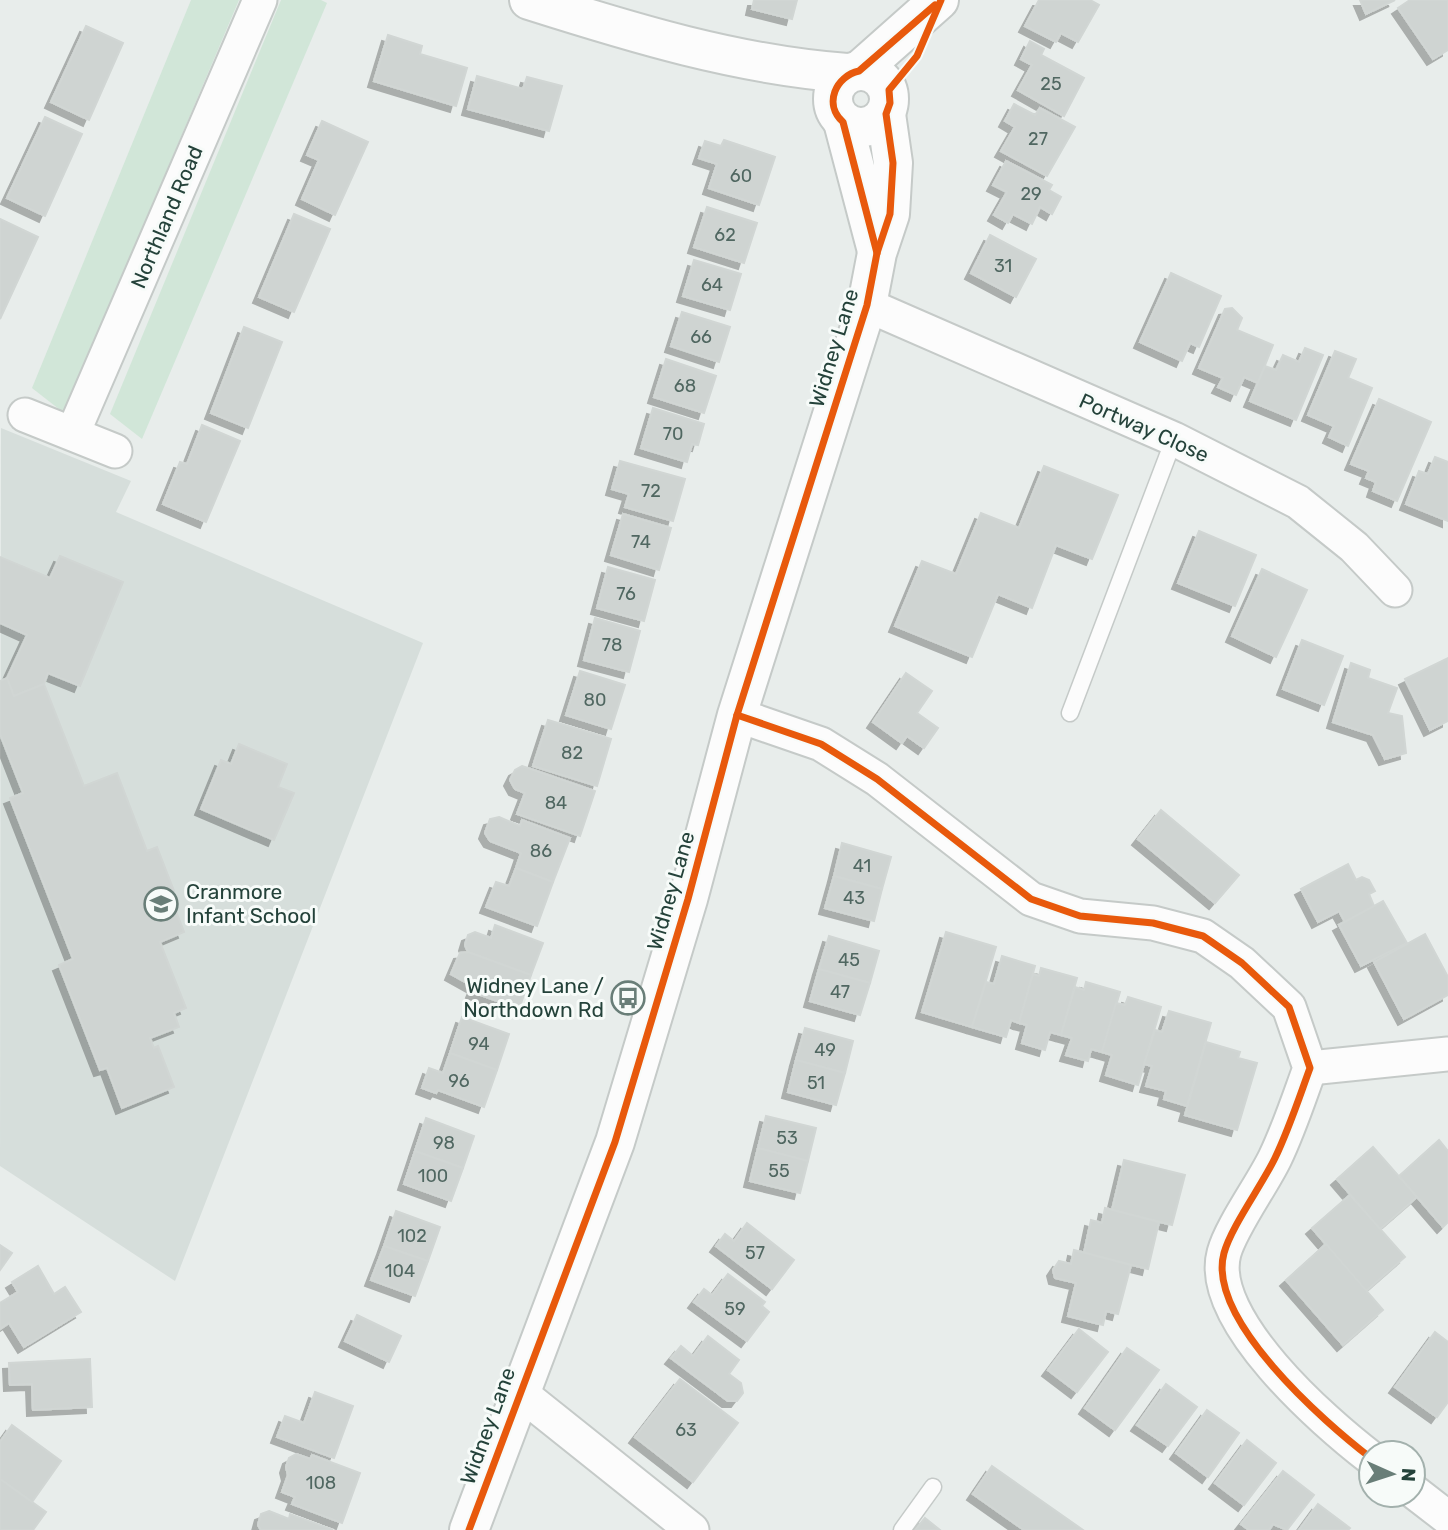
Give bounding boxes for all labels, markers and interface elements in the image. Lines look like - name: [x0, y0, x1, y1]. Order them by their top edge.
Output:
- house number: 25: [1040, 73, 1062, 95]
- house number: 27: [1028, 128, 1048, 150]
- street label: Northland Road: [125, 142, 208, 292]
- house number: 60: [730, 165, 752, 187]
- house number: 29: [1020, 183, 1042, 205]
- house number: 62: [714, 224, 736, 246]
- house number: 31: [994, 255, 1012, 277]
- house number: 64: [701, 274, 723, 296]
- street label: Widney Lane: [804, 286, 863, 410]
- house number: 66: [690, 326, 712, 348]
- house number: 68: [674, 375, 696, 397]
- street label: Portway Close: [1076, 388, 1213, 467]
- house number: 70: [663, 423, 683, 445]
- house number: 72: [641, 480, 661, 502]
- house number: 74: [631, 531, 651, 553]
- house number: 76: [616, 583, 636, 605]
- house number: 78: [602, 634, 622, 656]
- house number: 80: [584, 689, 606, 711]
- house number: 82: [561, 742, 583, 764]
- house number: 84: [545, 792, 567, 814]
- street label: Widney Lane: [642, 829, 699, 953]
- house number: 86: [530, 840, 552, 862]
- house number: 41: [853, 855, 871, 877]
- place label: Cranmore Infant School: [186, 879, 316, 928]
- school or university icon: Cranmore Infant School: [142, 885, 180, 923]
- house number: 43: [843, 887, 865, 909]
- house number: 45: [838, 949, 860, 971]
- place label: Widney Lane / Northdown Rd: [463, 973, 604, 1022]
- bus stop icon: Widney Lane / Northdown Rd: [609, 979, 647, 1017]
- house number: 47: [830, 981, 850, 1003]
- house number: 94: [468, 1033, 490, 1055]
- house number: 49: [814, 1039, 836, 1061]
- house number: 96: [448, 1070, 470, 1092]
- house number: 51: [807, 1072, 825, 1094]
- house number: 53: [776, 1127, 798, 1149]
- house number: 98: [433, 1132, 455, 1154]
- house number: 55: [768, 1160, 790, 1182]
- house number: 100: [418, 1165, 448, 1187]
- house number: 102: [397, 1225, 427, 1247]
- house number: 57: [745, 1242, 765, 1264]
- house number: 104: [385, 1260, 415, 1282]
- house number: 59: [724, 1298, 746, 1320]
- street label: Widney Lane: [455, 1364, 520, 1488]
- house number: 63: [675, 1419, 697, 1441]
- north arrow: [1357, 1439, 1427, 1509]
- text: N: [1397, 1467, 1420, 1482]
- house number: 108: [306, 1472, 336, 1494]

